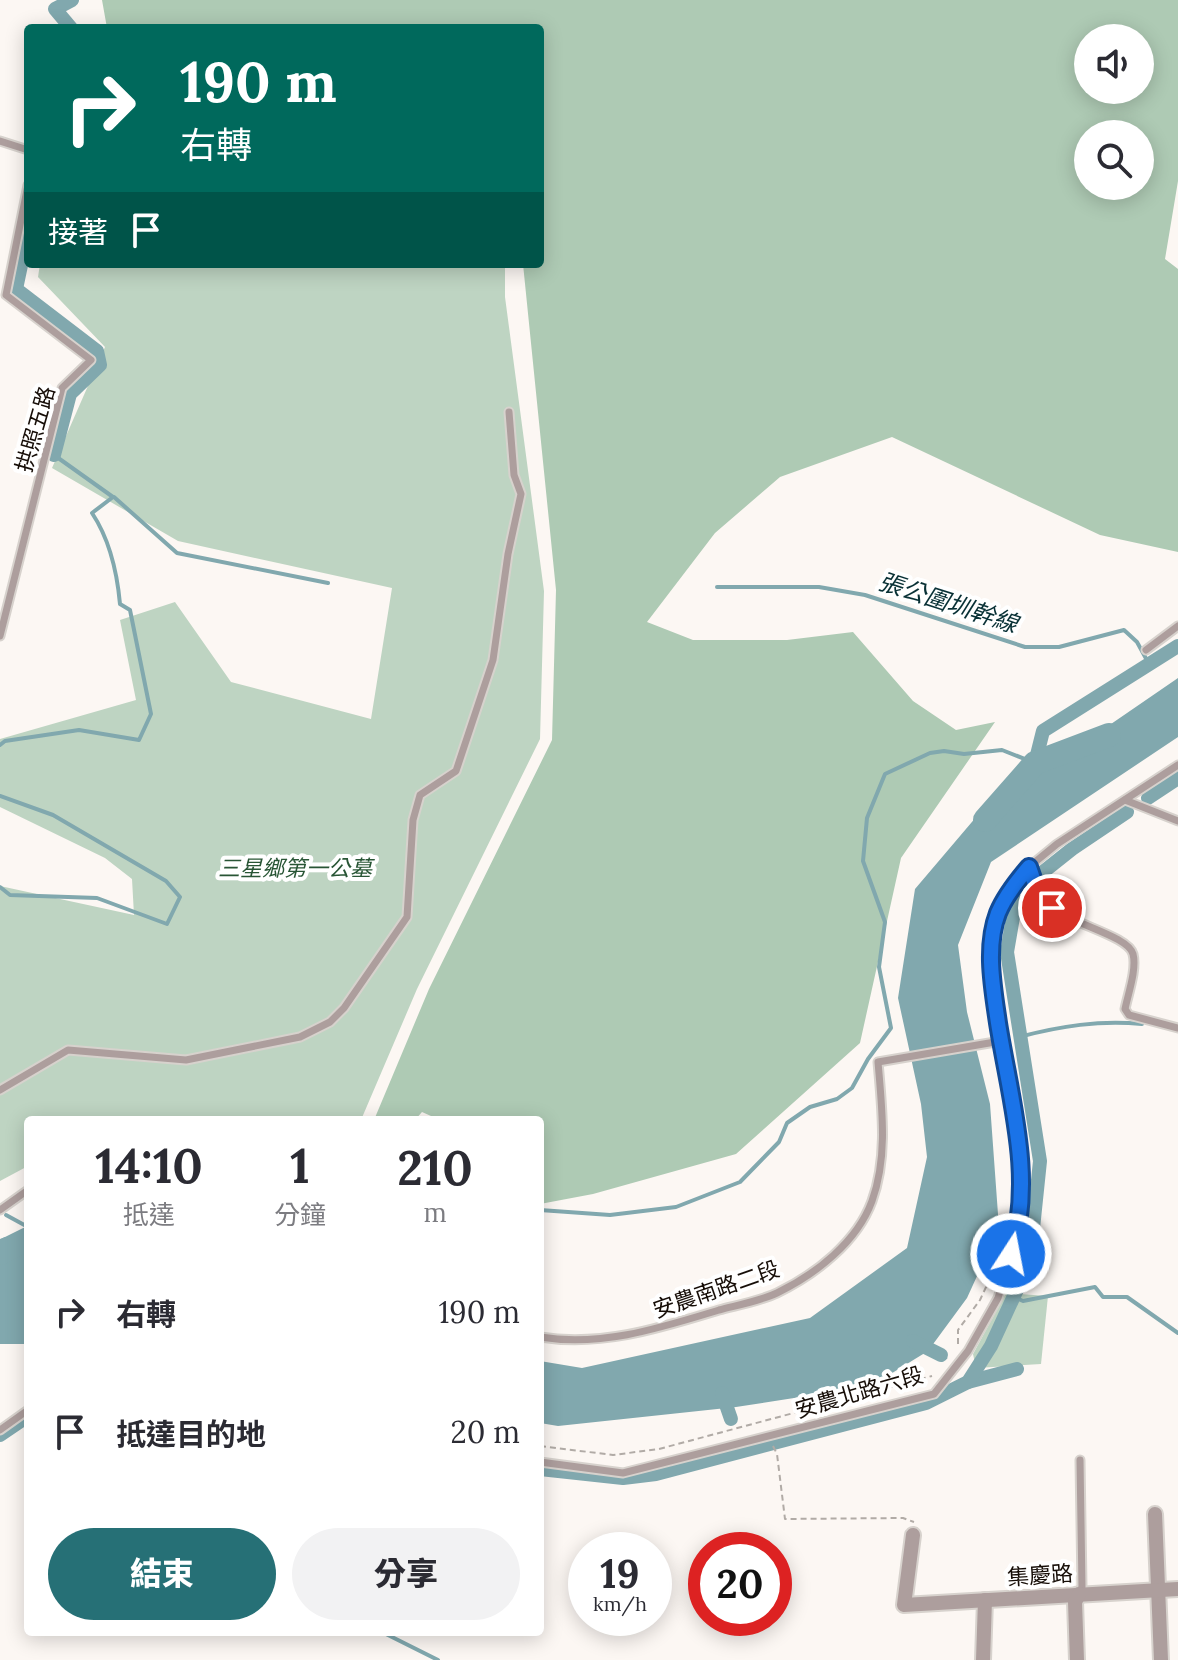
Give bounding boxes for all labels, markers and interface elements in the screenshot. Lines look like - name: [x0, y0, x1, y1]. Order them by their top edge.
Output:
- map controls: [1074, 24, 1154, 200]
- button: sound: [1074, 24, 1154, 104]
- text: 190 m: [180, 46, 337, 117]
- icon: right: [48, 56, 152, 160]
- button: search: [1074, 120, 1154, 200]
- text: 右轉: [180, 122, 252, 168]
- icon: arrive: [124, 208, 168, 252]
- text: 接著: [48, 213, 108, 251]
- street label: 拱照五路: [9, 383, 61, 475]
- water label: 張公圍圳幹線: [875, 566, 1024, 640]
- park label: 三星鄉第一公墓: [218, 854, 375, 882]
- pin: [1018, 874, 1086, 942]
- icon: arrive: [1030, 886, 1074, 930]
- text: 14:10: [95, 1135, 203, 1196]
- text: 1: [290, 1135, 310, 1196]
- text: 210: [397, 1137, 473, 1198]
- text: m: [423, 1196, 447, 1229]
- text: 抵達: [123, 1198, 175, 1231]
- text: 分鐘: [274, 1198, 326, 1231]
- position arrow: [969, 1212, 1053, 1296]
- street label: 安農南路二段: [649, 1254, 783, 1324]
- icon: right: [48, 1290, 92, 1334]
- text: 190 m: [438, 1293, 520, 1331]
- text: 右轉: [116, 1295, 176, 1333]
- street label: 安農北路六段: [792, 1360, 926, 1424]
- icon: arrive: [48, 1410, 92, 1454]
- text: 20 m: [451, 1413, 520, 1451]
- text: 抵達目的地: [116, 1415, 266, 1453]
- button: 結束: [48, 1528, 276, 1620]
- button: 分享: [292, 1528, 520, 1620]
- speed limit sign: 20: [688, 1532, 792, 1636]
- text: 19: [600, 1548, 640, 1599]
- street label: 集慶路: [1006, 1559, 1074, 1591]
- text: km/h: [593, 1591, 647, 1616]

